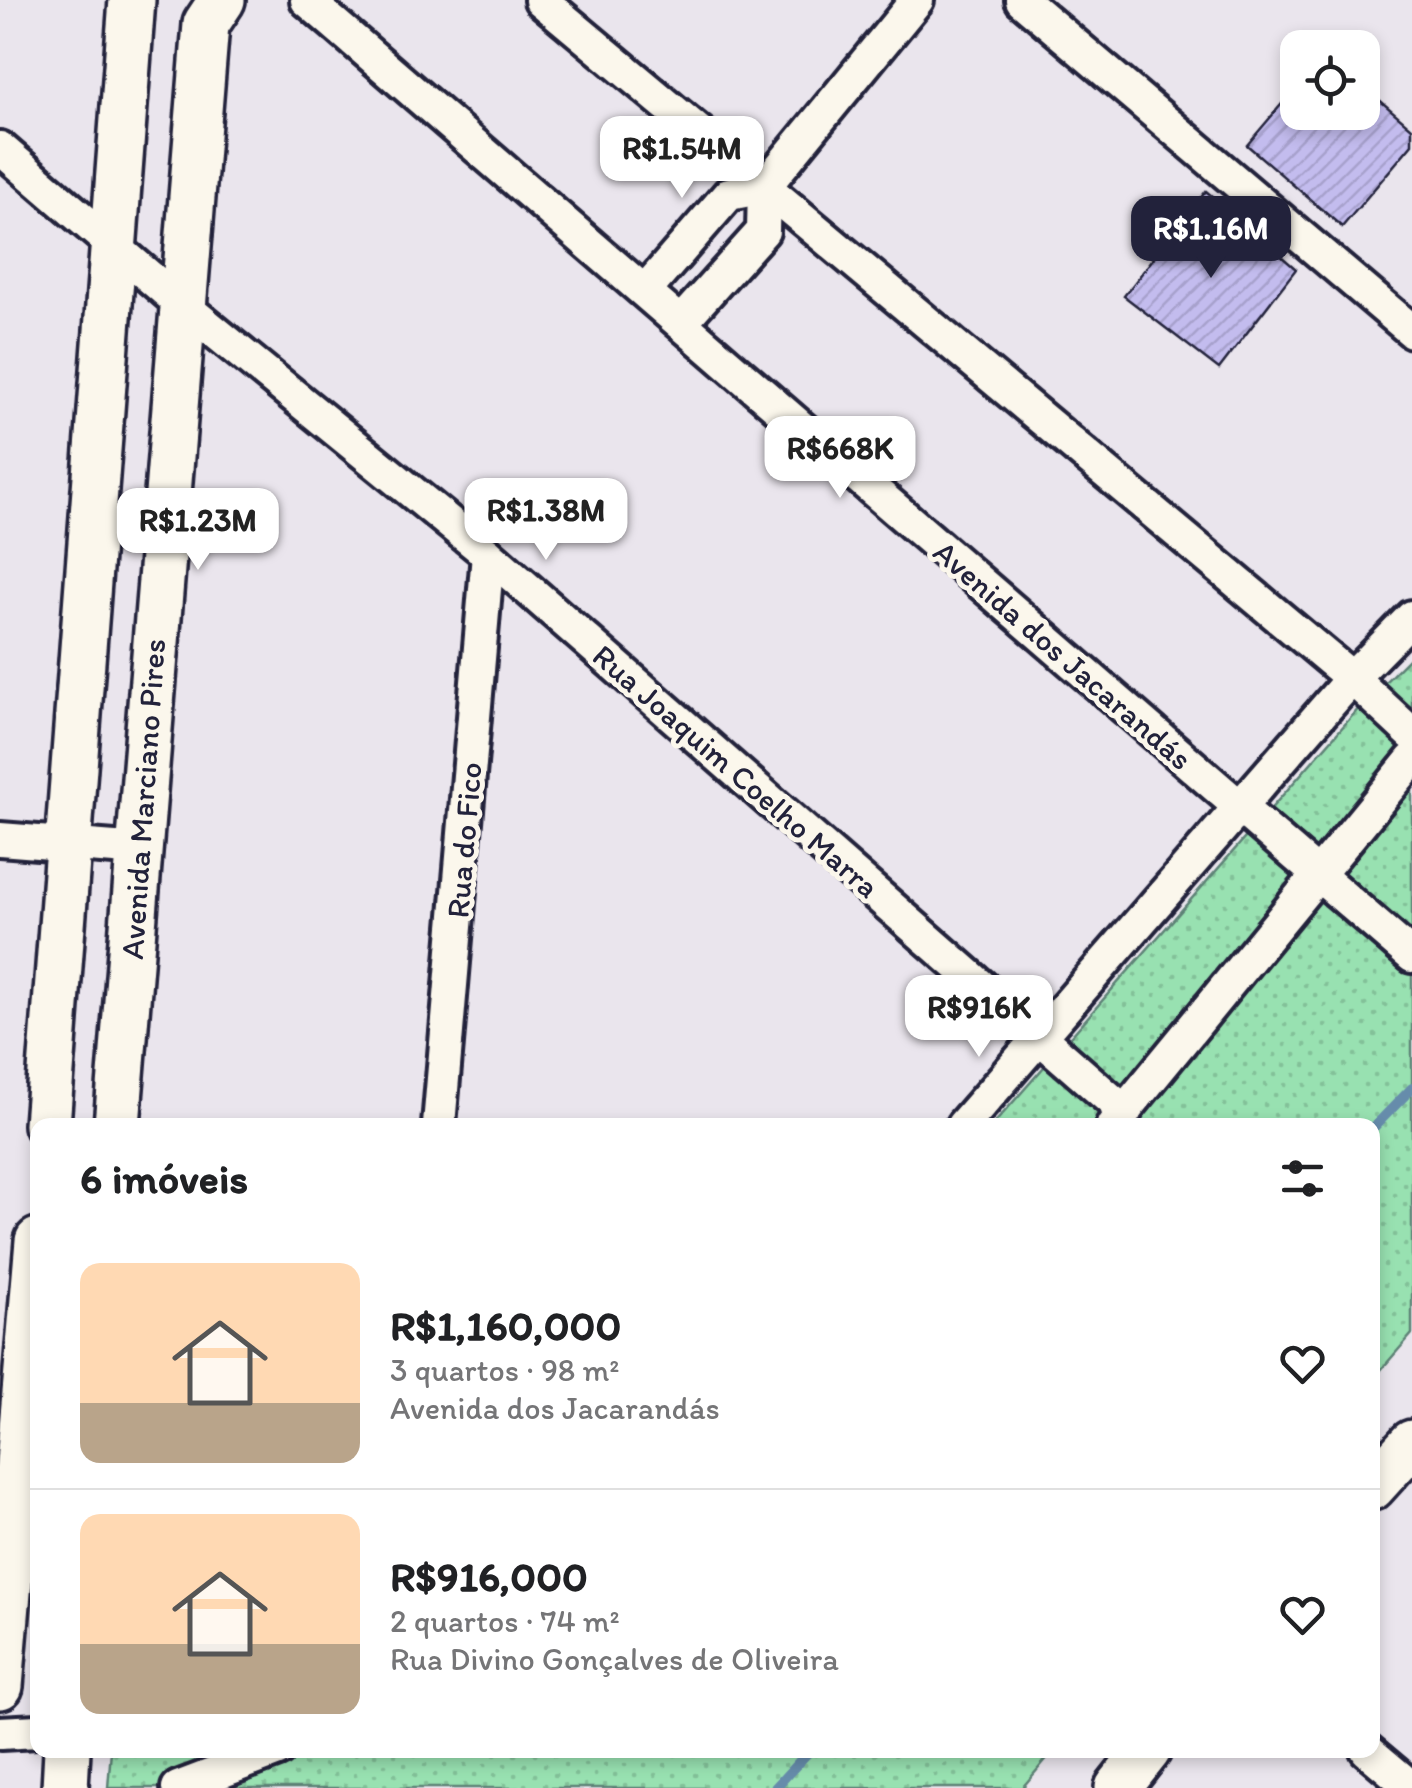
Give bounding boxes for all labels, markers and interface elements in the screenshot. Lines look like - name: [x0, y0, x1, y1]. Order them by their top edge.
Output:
- map controls: [1280, 30, 1380, 130]
- button: locate: [1280, 30, 1380, 130]
- pin: R$1.54M: [590, 116, 774, 201]
- text: R$1.54M: [622, 129, 742, 167]
- pin: R$1.16M: [1119, 196, 1303, 281]
- text: R$1.16M: [1153, 209, 1269, 247]
- pin: R$668K: [759, 416, 921, 501]
- text: R$668K: [787, 429, 893, 467]
- pin: R$1.38M: [454, 478, 638, 563]
- pin: R$1.23M: [106, 488, 290, 573]
- text: R$1.38M: [486, 491, 606, 529]
- text: R$1.23M: [139, 501, 257, 539]
- street label: Avenida dos Jacarandás: [926, 532, 1200, 778]
- street label: Rua Joaquim Coelho Marra: [585, 636, 887, 906]
- street label: Avenida Marciano Pires: [113, 638, 173, 960]
- street label: Rua do Fico: [438, 760, 490, 920]
- pin: R$916K: [898, 975, 1060, 1060]
- text: R$916K: [927, 988, 1031, 1026]
- icon: filters: [1275, 1151, 1330, 1206]
- text: 6 imóveis: [80, 1153, 248, 1204]
- text: R$1,160,000: [390, 1300, 621, 1351]
- icon: home: [160, 1303, 280, 1423]
- icon: heart: [1275, 1336, 1330, 1391]
- text: 3 quartos · 98 m²: [390, 1351, 620, 1389]
- text: Avenida dos Jacarandás: [390, 1389, 720, 1427]
- text: R$916,000: [390, 1551, 588, 1602]
- icon: home: [160, 1554, 280, 1674]
- icon: heart: [1275, 1587, 1330, 1642]
- text: 2 quartos · 74 m²: [390, 1602, 620, 1640]
- text: Rua Divino Gonçalves de Oliveira: [390, 1640, 839, 1678]

